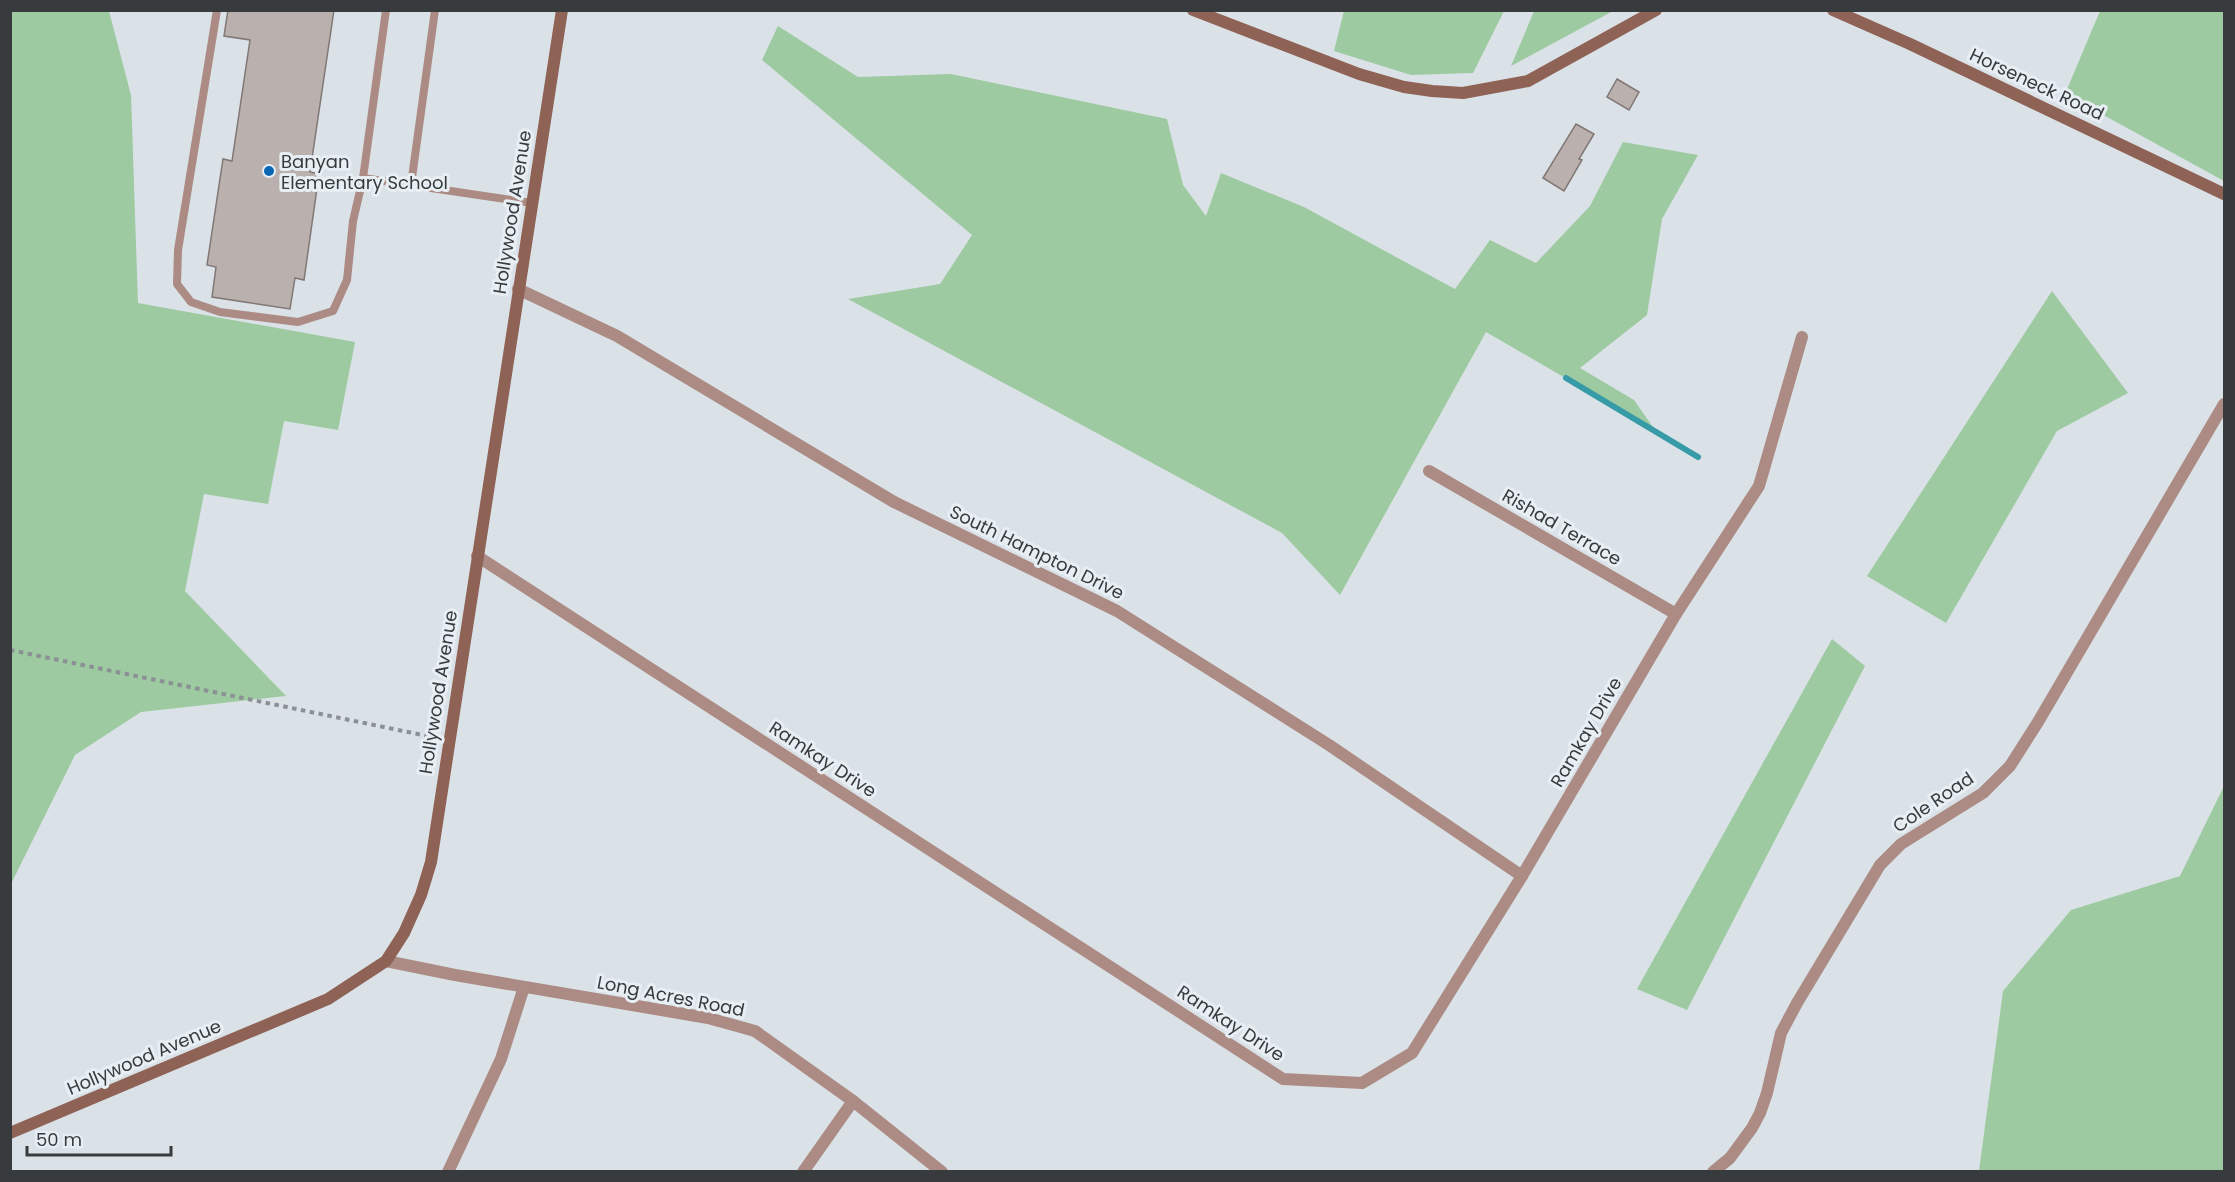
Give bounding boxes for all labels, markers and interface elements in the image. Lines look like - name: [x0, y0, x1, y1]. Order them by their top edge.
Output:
- street label: Horseneck Road: [1966, 42, 2108, 126]
- street label: Hollywood Avenue: [487, 128, 537, 296]
- place label: Banyan Elementary School: [281, 149, 448, 195]
- marker: Banyan Elementary School: [262, 164, 276, 178]
- street label: Rishad Terrace: [1498, 483, 1626, 571]
- street label: South Hampton Drive: [946, 499, 1128, 605]
- street label: Hollywood Avenue: [413, 608, 463, 776]
- street label: Ramkay Drive: [1544, 672, 1628, 792]
- street label: Ramkay Drive: [765, 715, 881, 803]
- street label: Cole Road: [1888, 766, 1978, 838]
- street label: Long Acres Road: [595, 969, 747, 1023]
- street label: Ramkay Drive: [1173, 979, 1289, 1067]
- street label: Hollywood Avenue: [63, 1013, 225, 1101]
- scale bar: [27, 1119, 171, 1157]
- text: 50 m: [36, 1127, 82, 1152]

